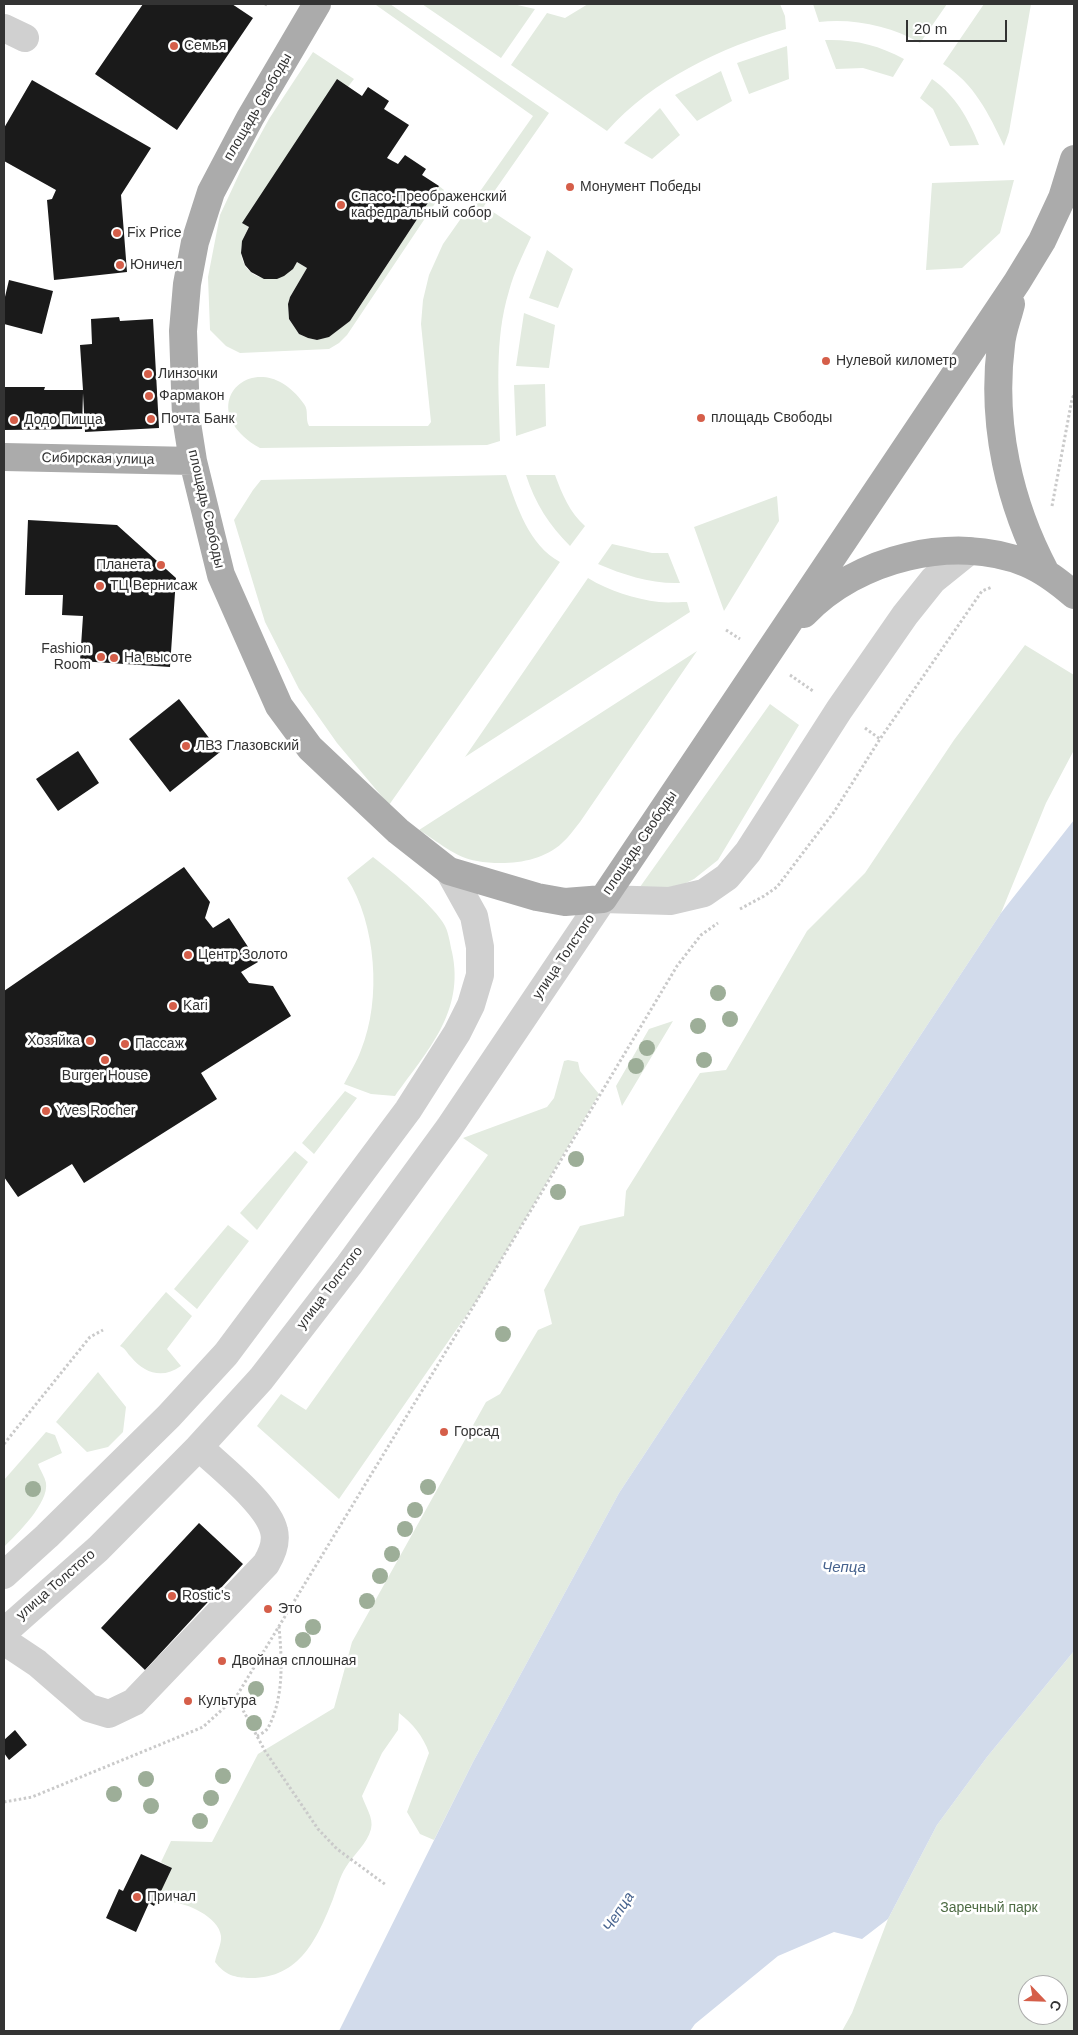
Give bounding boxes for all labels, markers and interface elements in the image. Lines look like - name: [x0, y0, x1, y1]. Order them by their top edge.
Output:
- scale bar: [908, 10, 1009, 42]
- text: 20 m: [914, 20, 947, 37]
- place label: Семья: [184, 38, 226, 54]
- marker: Семья: [168, 40, 180, 52]
- street label: площадь Свободы: [220, 50, 296, 164]
- place label: Монумент Победы: [580, 179, 701, 195]
- marker: Монумент Победы: [564, 181, 576, 193]
- place label: Спасо-Преображенский кафедральный собор: [351, 189, 507, 222]
- marker: Спасо-Преображенский кафедральный собор: [335, 199, 347, 211]
- place label: Fix Price: [127, 225, 181, 241]
- marker: Fix Price: [111, 227, 123, 239]
- place label: Юничел: [130, 257, 182, 273]
- marker: Юничел: [114, 259, 126, 271]
- place label: Нулевой километр: [836, 353, 957, 369]
- marker: Нулевой километр: [820, 355, 832, 367]
- place label: Линзочки: [158, 366, 218, 382]
- marker: Линзочки: [142, 368, 154, 380]
- place label: Фармакон: [159, 388, 224, 404]
- marker: Фармакон: [143, 390, 155, 402]
- place label: площадь Свободы: [711, 410, 832, 426]
- place label: Почта Банк: [161, 411, 235, 427]
- place label: Додо Пицца: [24, 412, 103, 428]
- marker: площадь Свободы: [695, 412, 707, 424]
- marker: Почта Банк: [145, 413, 157, 425]
- marker: Додо Пицца: [8, 414, 20, 426]
- street label: площадь Свободы: [184, 448, 228, 570]
- street label: Сибирская улица: [41, 450, 155, 468]
- place label: Планета: [96, 557, 151, 573]
- marker: Планета: [155, 559, 167, 571]
- place label: ТЦ Вернисаж: [110, 578, 197, 594]
- marker: ТЦ Вернисаж: [94, 580, 106, 592]
- place label: Fashion Room: [41, 641, 91, 674]
- place label: На высоте: [124, 650, 192, 666]
- marker: Fashion Room: [95, 651, 107, 663]
- marker: На высоте: [108, 652, 120, 664]
- place label: ЛВЗ Глазовский: [196, 738, 299, 754]
- marker: ЛВЗ Глазовский: [180, 740, 192, 752]
- street label: площадь Свободы: [599, 788, 681, 898]
- street label: улица Толстого: [529, 911, 599, 1003]
- place label: Центр Золото: [198, 947, 288, 963]
- marker: Центр Золото: [182, 949, 194, 961]
- place label: Kari: [183, 998, 208, 1014]
- marker: Kari: [167, 1000, 179, 1012]
- place label: Хозяйка: [27, 1033, 80, 1049]
- marker: Хозяйка: [84, 1035, 96, 1047]
- place label: Пассаж: [135, 1036, 184, 1052]
- marker: Пассаж: [119, 1038, 131, 1050]
- marker: Burger House: [99, 1054, 111, 1066]
- place label: Burger House: [62, 1068, 148, 1084]
- place label: Yves Rocher: [56, 1103, 135, 1119]
- marker: Yves Rocher: [40, 1105, 52, 1117]
- street label: улица Толстого: [293, 1243, 367, 1333]
- place label: Горсад: [454, 1424, 499, 1440]
- marker: Горсад: [438, 1426, 450, 1438]
- street label: улица Толстого: [13, 1546, 99, 1624]
- water label: Чепца: [822, 1559, 866, 1577]
- place label: Rostic's: [182, 1588, 231, 1604]
- marker: Rostic's: [166, 1590, 178, 1602]
- place label: Это: [278, 1601, 302, 1617]
- marker: Это: [262, 1603, 274, 1615]
- place label: Двойная сплошная: [232, 1653, 356, 1669]
- marker: Двойная сплошная: [216, 1655, 228, 1667]
- place label: Культура: [198, 1693, 256, 1709]
- marker: Культура: [182, 1695, 194, 1707]
- place label: Причал: [147, 1889, 196, 1905]
- water label: Чепца: [600, 1889, 638, 1935]
- marker: Причал: [131, 1891, 143, 1903]
- park label: Заречный парк: [940, 1900, 1038, 1916]
- north arrow: [1018, 1975, 1068, 2025]
- text: С: [1046, 1998, 1065, 2014]

